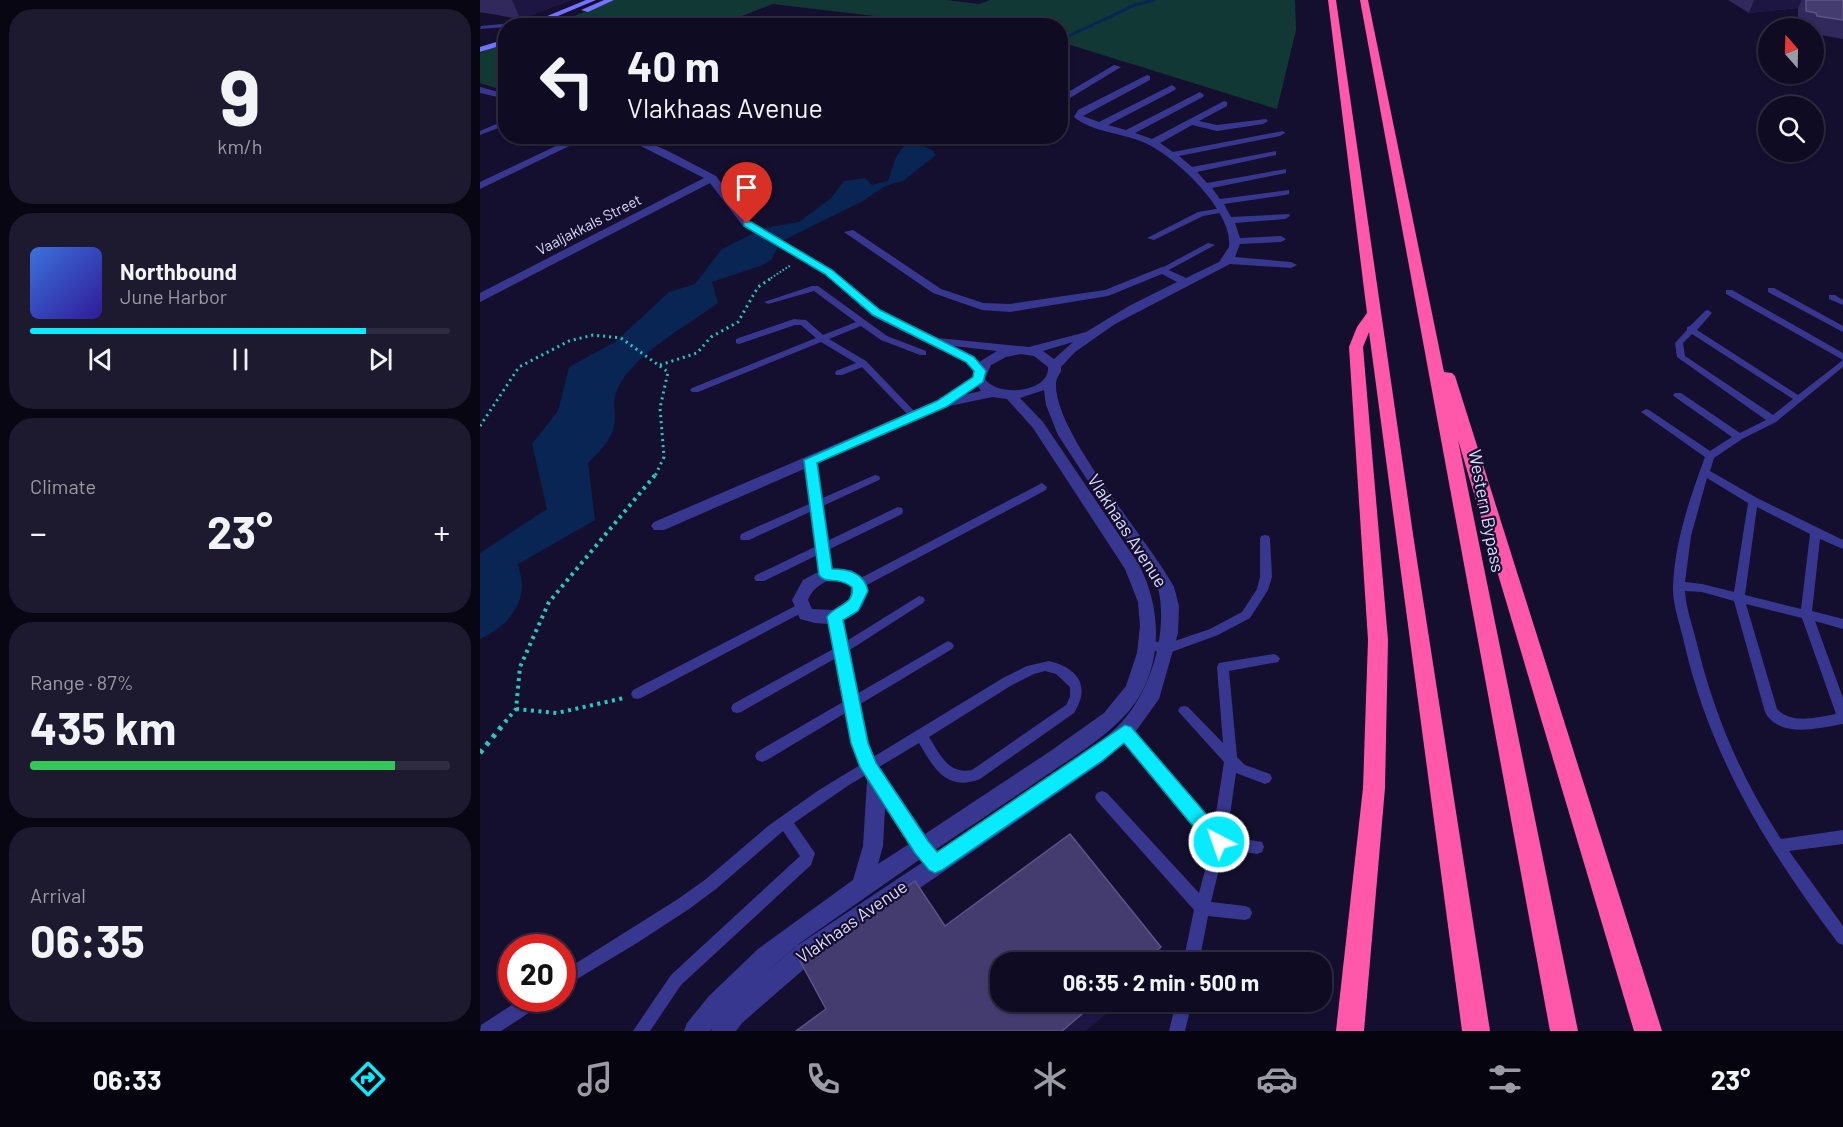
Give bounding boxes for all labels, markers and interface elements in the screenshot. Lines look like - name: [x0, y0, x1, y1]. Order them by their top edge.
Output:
- north arrow: [1758, 18, 1824, 84]
- map controls: [1758, 18, 1824, 162]
- text: 40 m: [627, 40, 720, 90]
- icon: left: [528, 42, 606, 120]
- text: 9: [219, 48, 261, 142]
- text: Vlakhaas Avenue: [627, 91, 823, 123]
- button: search: [1758, 96, 1824, 162]
- text: km/h: [217, 134, 263, 158]
- pin: [721, 162, 772, 224]
- icon: arrive: [730, 171, 763, 204]
- street label: Vaaljakkals Street: [533, 190, 644, 258]
- text: Northbound: [120, 258, 237, 284]
- text: June Harbor: [120, 284, 227, 308]
- icon: previous: [84, 343, 117, 376]
- icon: pause: [224, 343, 257, 376]
- icon: next: [364, 343, 397, 376]
- street label: Western Bypass: [1464, 448, 1510, 574]
- street label: Vlakhaas Avenue: [1083, 470, 1173, 591]
- text: Climate: [30, 474, 96, 498]
- text: 23°: [207, 504, 273, 558]
- text: −: [30, 512, 47, 552]
- text: +: [433, 512, 450, 552]
- text: Range · 87%: [30, 670, 134, 694]
- text: 435 km: [30, 700, 176, 754]
- position arrow: [1187, 810, 1251, 874]
- street label: Vlakhaas Avenue: [792, 875, 911, 968]
- text: Arrival: [30, 883, 86, 907]
- text: 06:35: [30, 913, 145, 967]
- speed limit sign: 20: [498, 934, 576, 1012]
- text: 06:35 · 2 min · 500 m: [1063, 969, 1259, 995]
- icon: directions: [347, 1058, 389, 1100]
- icon: music: [574, 1058, 616, 1100]
- icon: phone: [802, 1058, 844, 1100]
- icon: climate: [1029, 1058, 1071, 1100]
- icon: car: [1256, 1058, 1298, 1100]
- icon: filters: [1484, 1058, 1526, 1100]
- text: 06:33: [93, 1063, 162, 1095]
- text: 23°: [1711, 1063, 1750, 1095]

